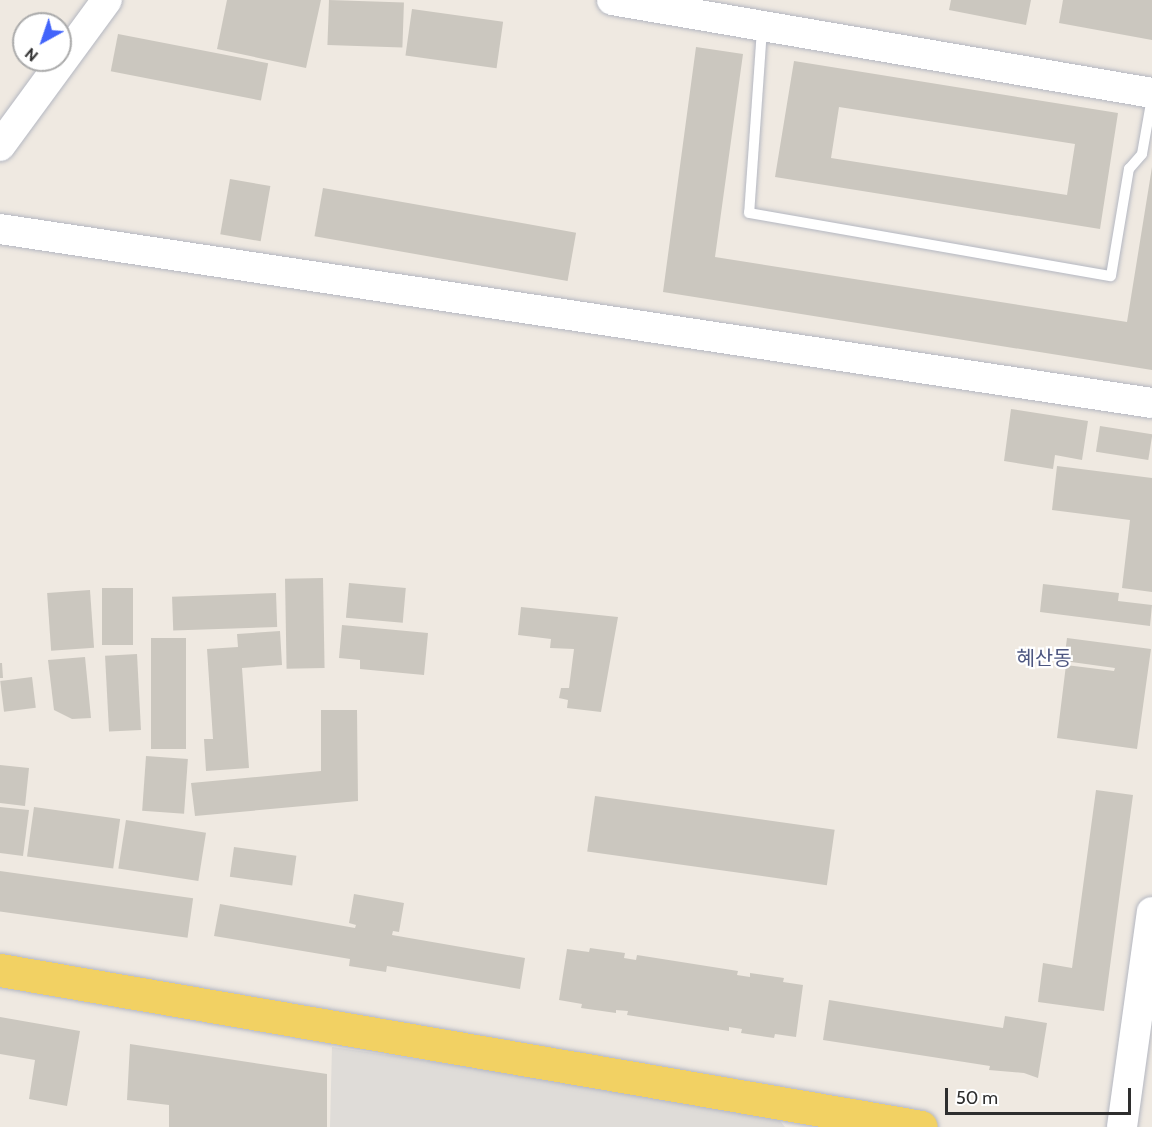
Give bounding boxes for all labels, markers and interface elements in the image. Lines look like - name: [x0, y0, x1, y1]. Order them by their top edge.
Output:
- north arrow: [12, 12, 72, 72]
- text: N: [21, 44, 42, 66]
- district label: 혜산동: [1016, 646, 1072, 670]
- scale bar: [948, 1076, 1134, 1114]
- text: 50 m: [956, 1087, 998, 1109]

